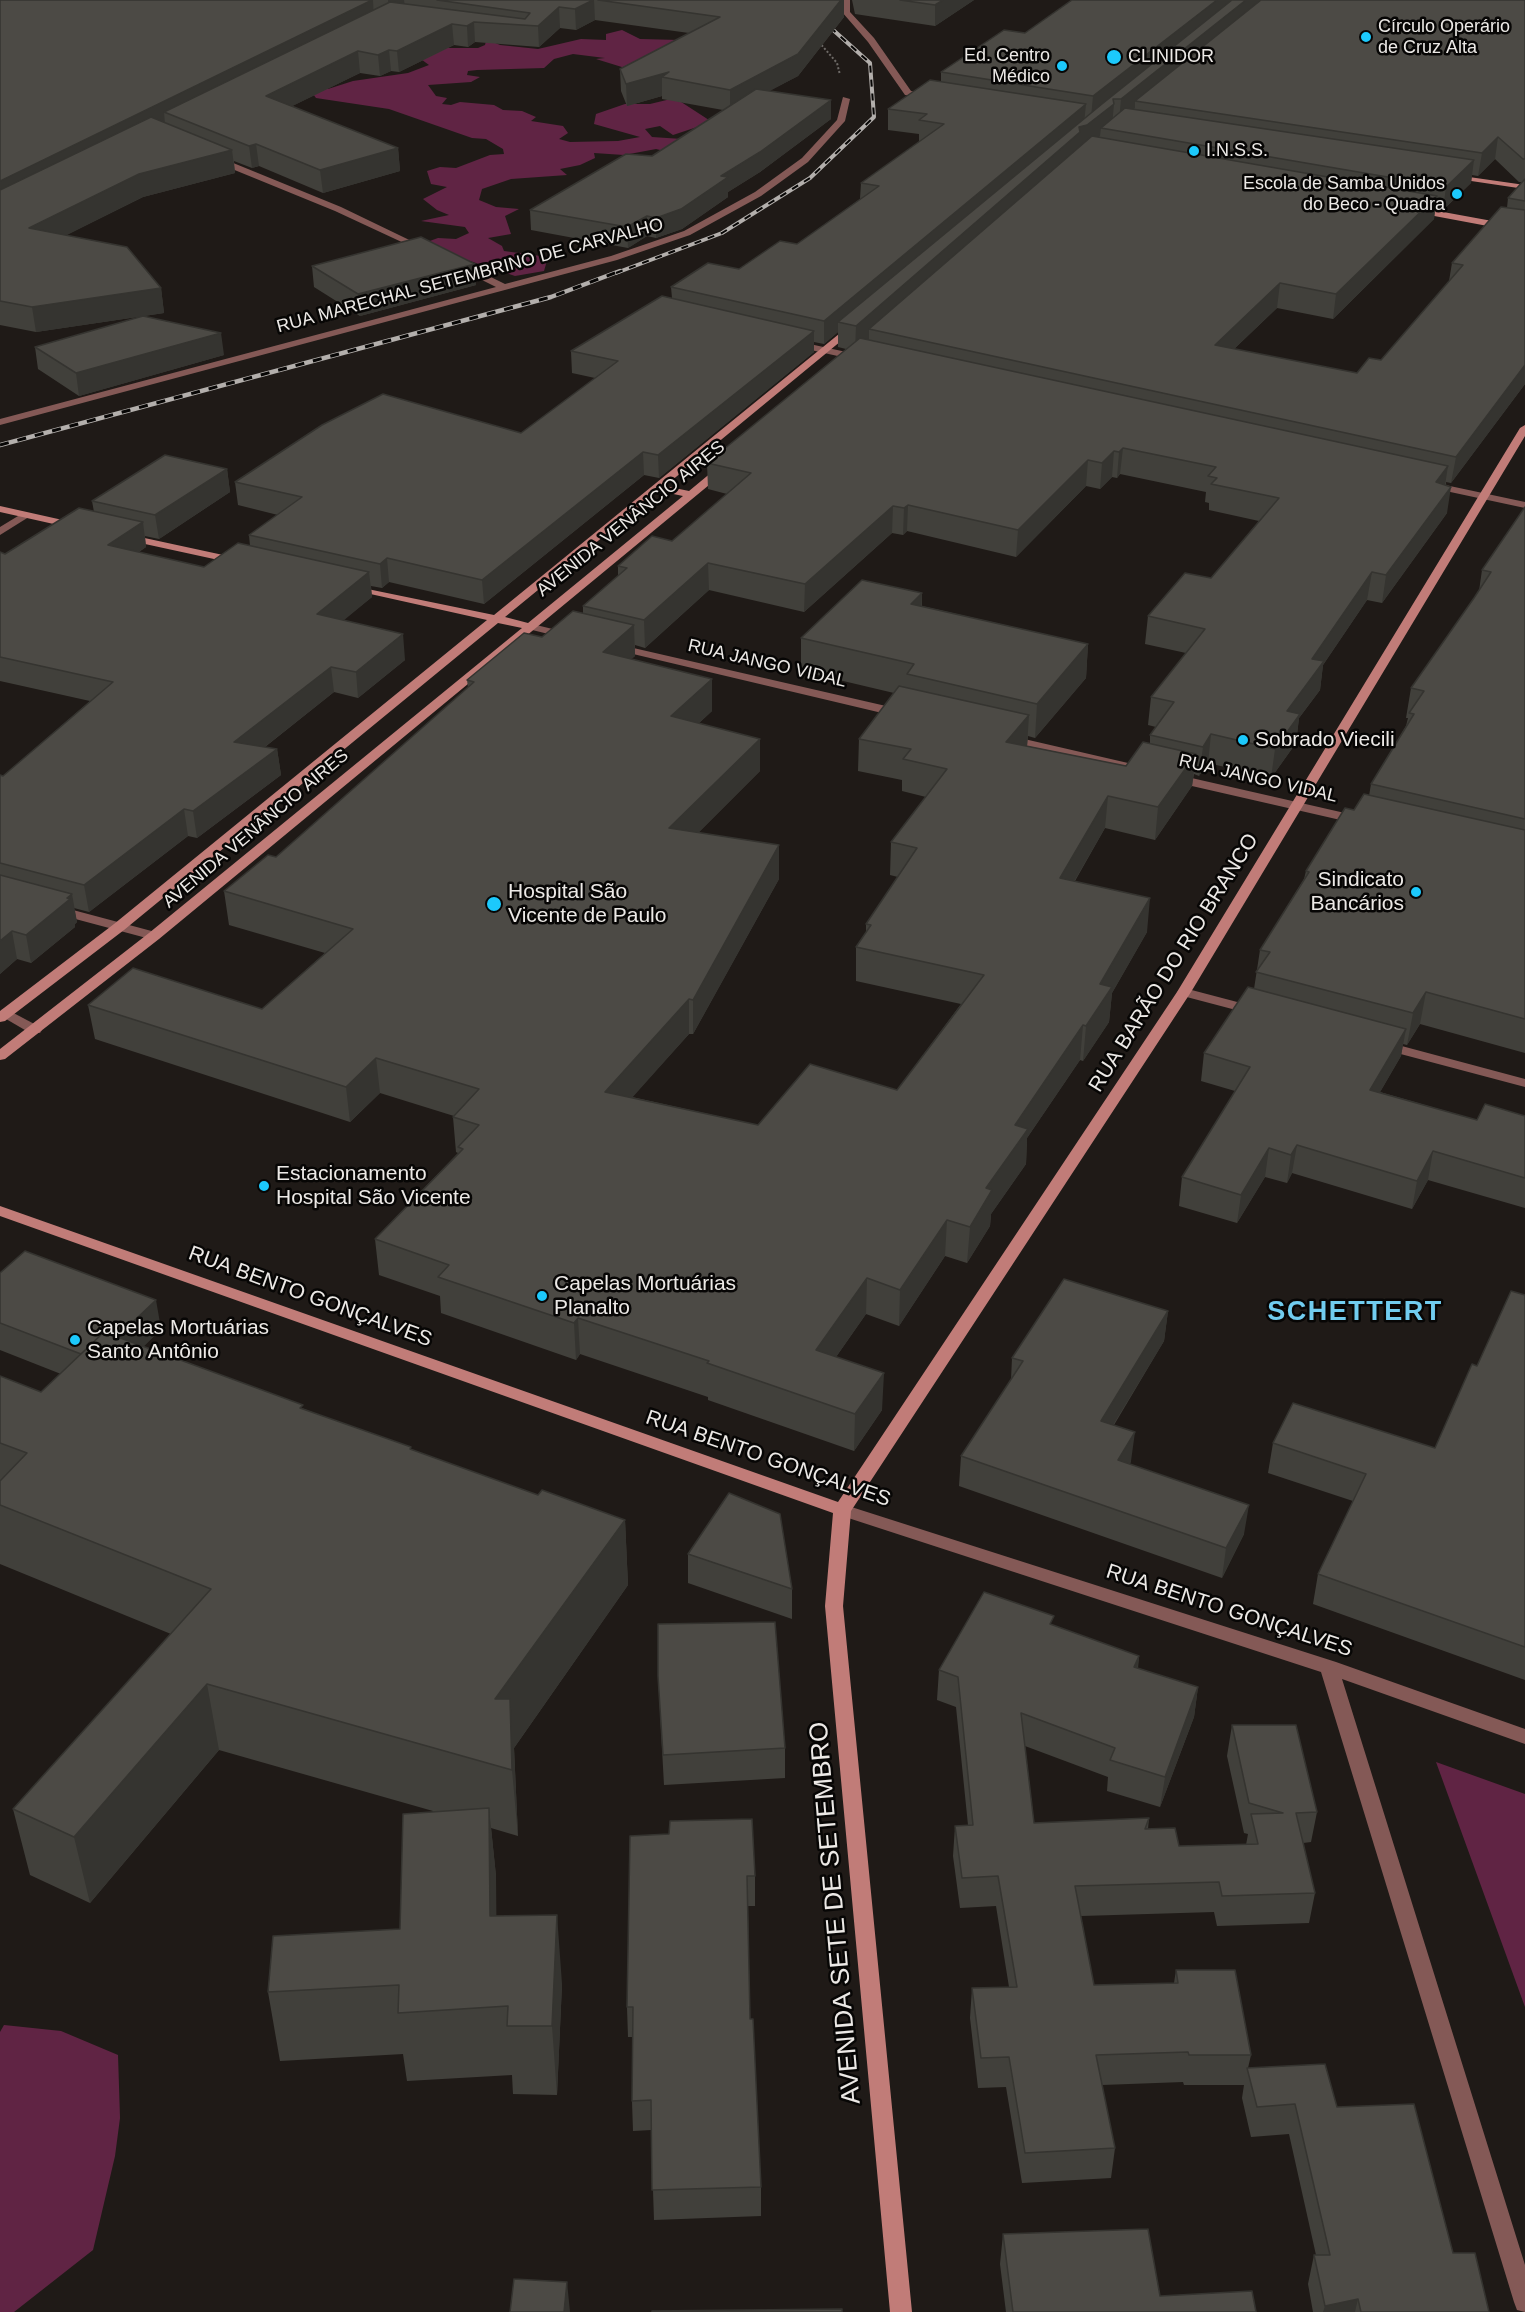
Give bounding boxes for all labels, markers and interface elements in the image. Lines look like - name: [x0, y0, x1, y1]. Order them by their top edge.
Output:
- place label: Círculo Operário de Cruz Alta: [1378, 16, 1510, 58]
- marker: Círculo Operário de Cruz Alta: [1359, 30, 1373, 44]
- place label: Ed. Centro Médico: [964, 45, 1050, 88]
- place label: CLINIDOR: [1128, 46, 1214, 68]
- marker: CLINIDOR: [1105, 48, 1123, 66]
- marker: Ed. Centro Médico: [1055, 59, 1069, 73]
- place label: I.N.S.S.: [1206, 140, 1268, 162]
- marker: I.N.S.S.: [1187, 144, 1201, 158]
- place label: Escola de Samba Unidos do Beco - Quadra: [1243, 173, 1445, 216]
- marker: Escola de Samba Unidos do Beco - Quadra: [1450, 187, 1464, 201]
- street label: RUA MARECHAL SETEMBRINO DE CARVALHO: [274, 214, 666, 338]
- street label: AVENIDA VENÂNCIO AIRES: [533, 436, 729, 602]
- street label: RUA JANGO VIDAL: [686, 635, 848, 693]
- place label: Sobrado Viecili: [1255, 727, 1395, 753]
- marker: Sobrado Viecili: [1236, 733, 1250, 747]
- street label: AVENIDA VENÂNCIO AIRES: [159, 745, 353, 913]
- street label: RUA JANGO VIDAL: [1177, 750, 1339, 808]
- street label: RUA BARÃO DO RIO BRANCO: [1084, 829, 1264, 1097]
- place label: Sindicato Bancários: [1311, 867, 1404, 917]
- place label: Hospital São Vicente de Paulo: [508, 879, 666, 929]
- marker: Sindicato Bancários: [1409, 885, 1423, 899]
- marker: Hospital São Vicente de Paulo: [485, 895, 503, 913]
- place label: Estacionamento Hospital São Vicente: [276, 1161, 471, 1211]
- marker: Estacionamento Hospital São Vicente: [257, 1179, 271, 1193]
- street label: RUA BENTO GONÇALVES: [185, 1241, 435, 1353]
- place label: Capelas Mortuárias Planalto: [554, 1271, 736, 1321]
- marker: Capelas Mortuárias Planalto: [535, 1289, 549, 1303]
- district label: SCHETTERT: [1267, 1297, 1443, 1329]
- place label: Capelas Mortuárias Santo Antônio: [87, 1315, 269, 1365]
- marker: Capelas Mortuárias Santo Antônio: [68, 1333, 82, 1347]
- street label: RUA BENTO GONÇALVES: [642, 1405, 894, 1513]
- street label: RUA BENTO GONÇALVES: [1103, 1559, 1355, 1663]
- street label: AVENIDA SETE DE SETEMBRO: [804, 1720, 868, 2106]

